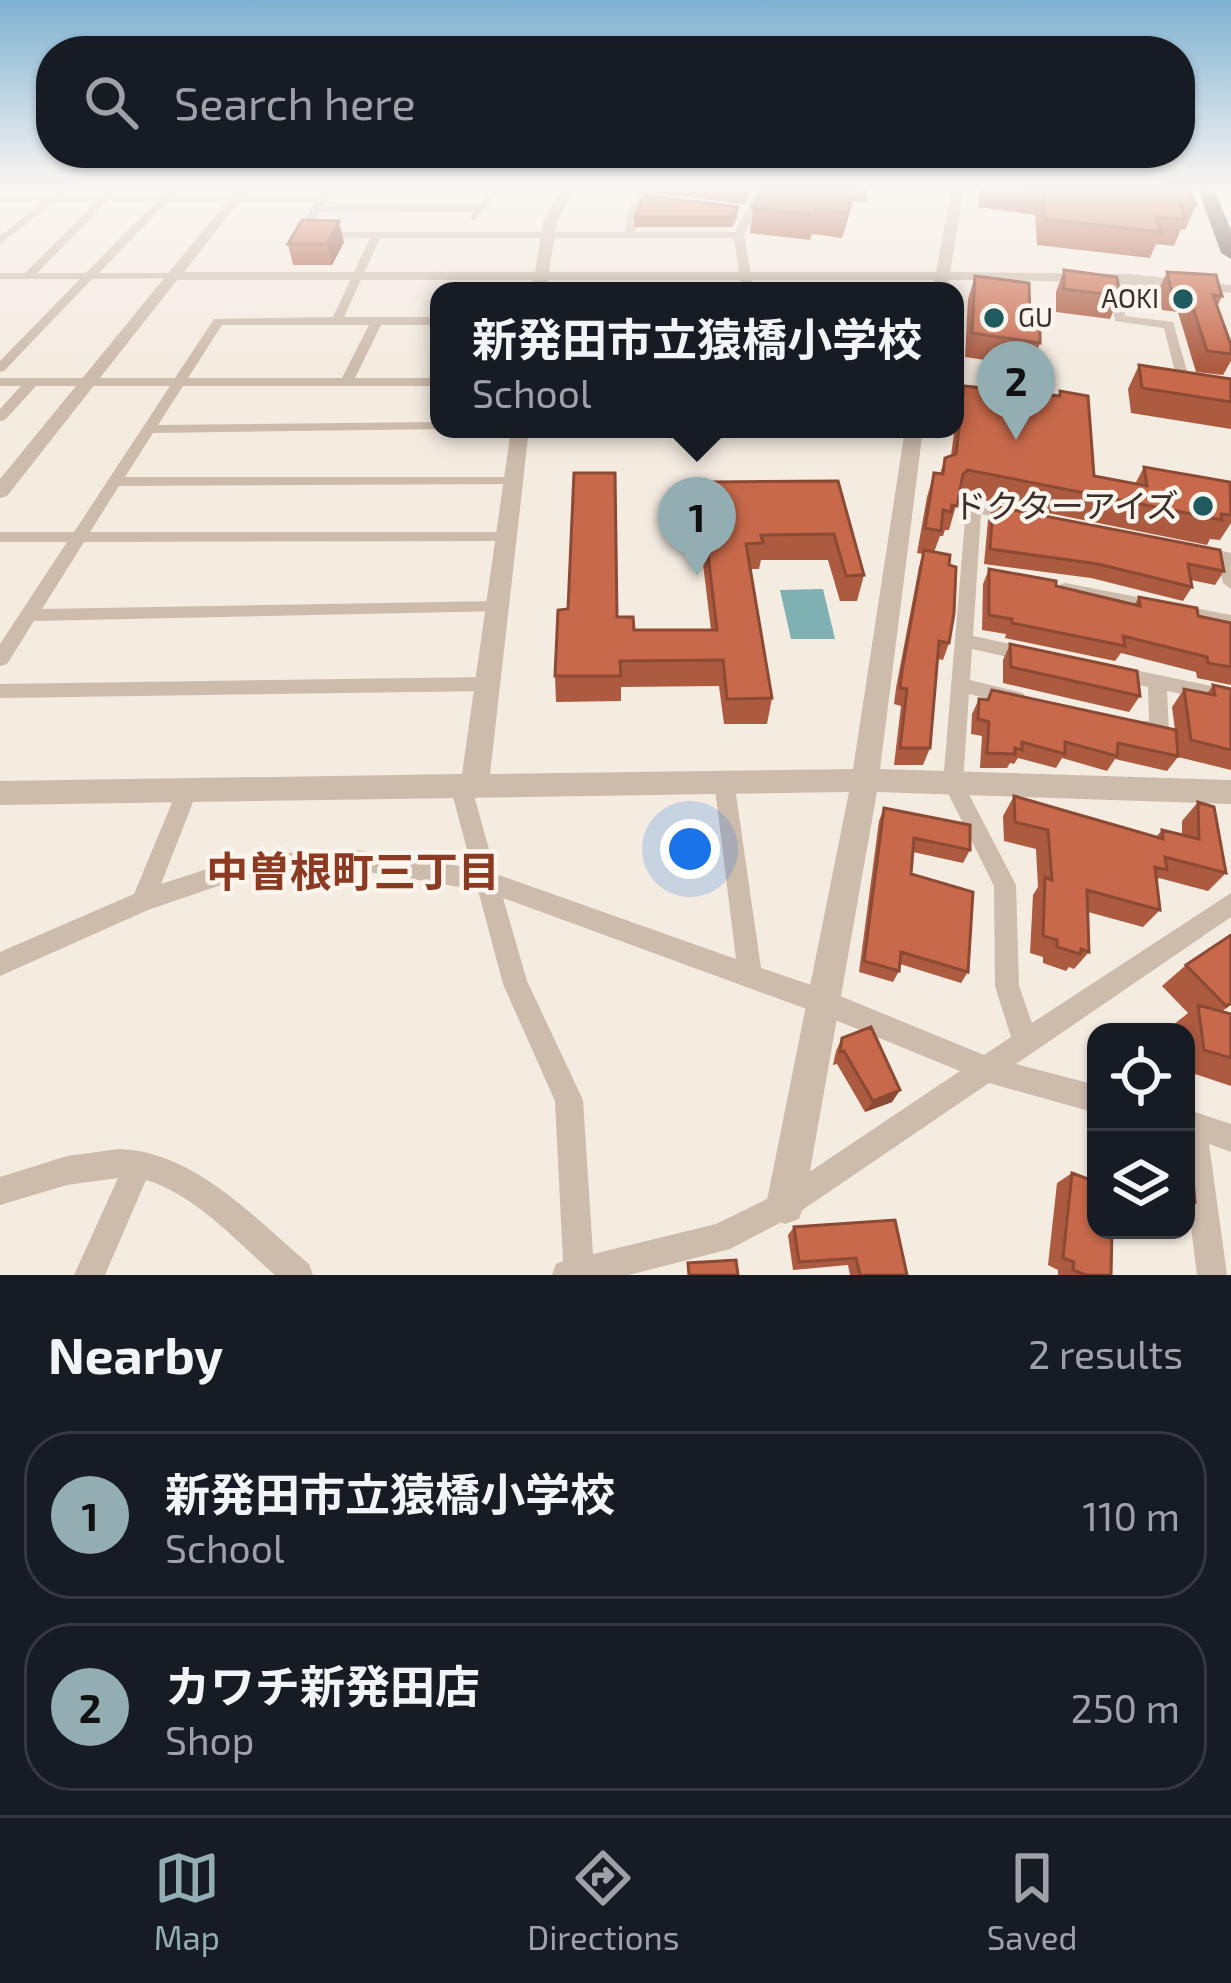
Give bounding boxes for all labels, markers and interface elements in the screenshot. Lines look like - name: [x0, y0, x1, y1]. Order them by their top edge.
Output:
- search box: [36, 36, 1195, 168]
- icon: search: [78, 69, 144, 135]
- text: Search here: [174, 75, 416, 129]
- place label: AOKI: [1101, 281, 1159, 313]
- popup: [430, 282, 964, 438]
- marker: AOKI: [1170, 286, 1196, 312]
- place label: GU: [1018, 300, 1053, 332]
- marker: GU: [981, 305, 1007, 331]
- text: 新発田市立猿橋小学校: [472, 311, 922, 365]
- pin: 2: [977, 341, 1055, 440]
- text: School: [472, 369, 591, 416]
- pin: 1: [658, 477, 736, 576]
- place label: ドクターアイズ: [953, 485, 1179, 525]
- marker: ドクターアイズ: [1190, 493, 1216, 519]
- your location: [660, 819, 720, 879]
- district label: 中曽根町三丁目: [206, 845, 500, 895]
- map controls: [1087, 1023, 1195, 1239]
- button: locate: [1087, 1023, 1195, 1131]
- button: layers: [1087, 1131, 1195, 1239]
- text: Nearby: [48, 1323, 223, 1384]
- text: 2 results: [1028, 1330, 1183, 1377]
- text: 新発田市立猿橋小学校: [165, 1466, 615, 1520]
- text: 1: [82, 1492, 98, 1539]
- text: 110 m: [1083, 1492, 1180, 1539]
- text: School: [165, 1524, 285, 1571]
- text: カワチ新発田店: [165, 1658, 480, 1712]
- text: 2: [79, 1684, 101, 1731]
- text: 250 m: [1071, 1684, 1180, 1731]
- text: Shop: [165, 1716, 254, 1763]
- tab: Map: [154, 1845, 220, 1957]
- tab: Directions: [527, 1845, 679, 1957]
- tab: Saved: [987, 1845, 1077, 1957]

